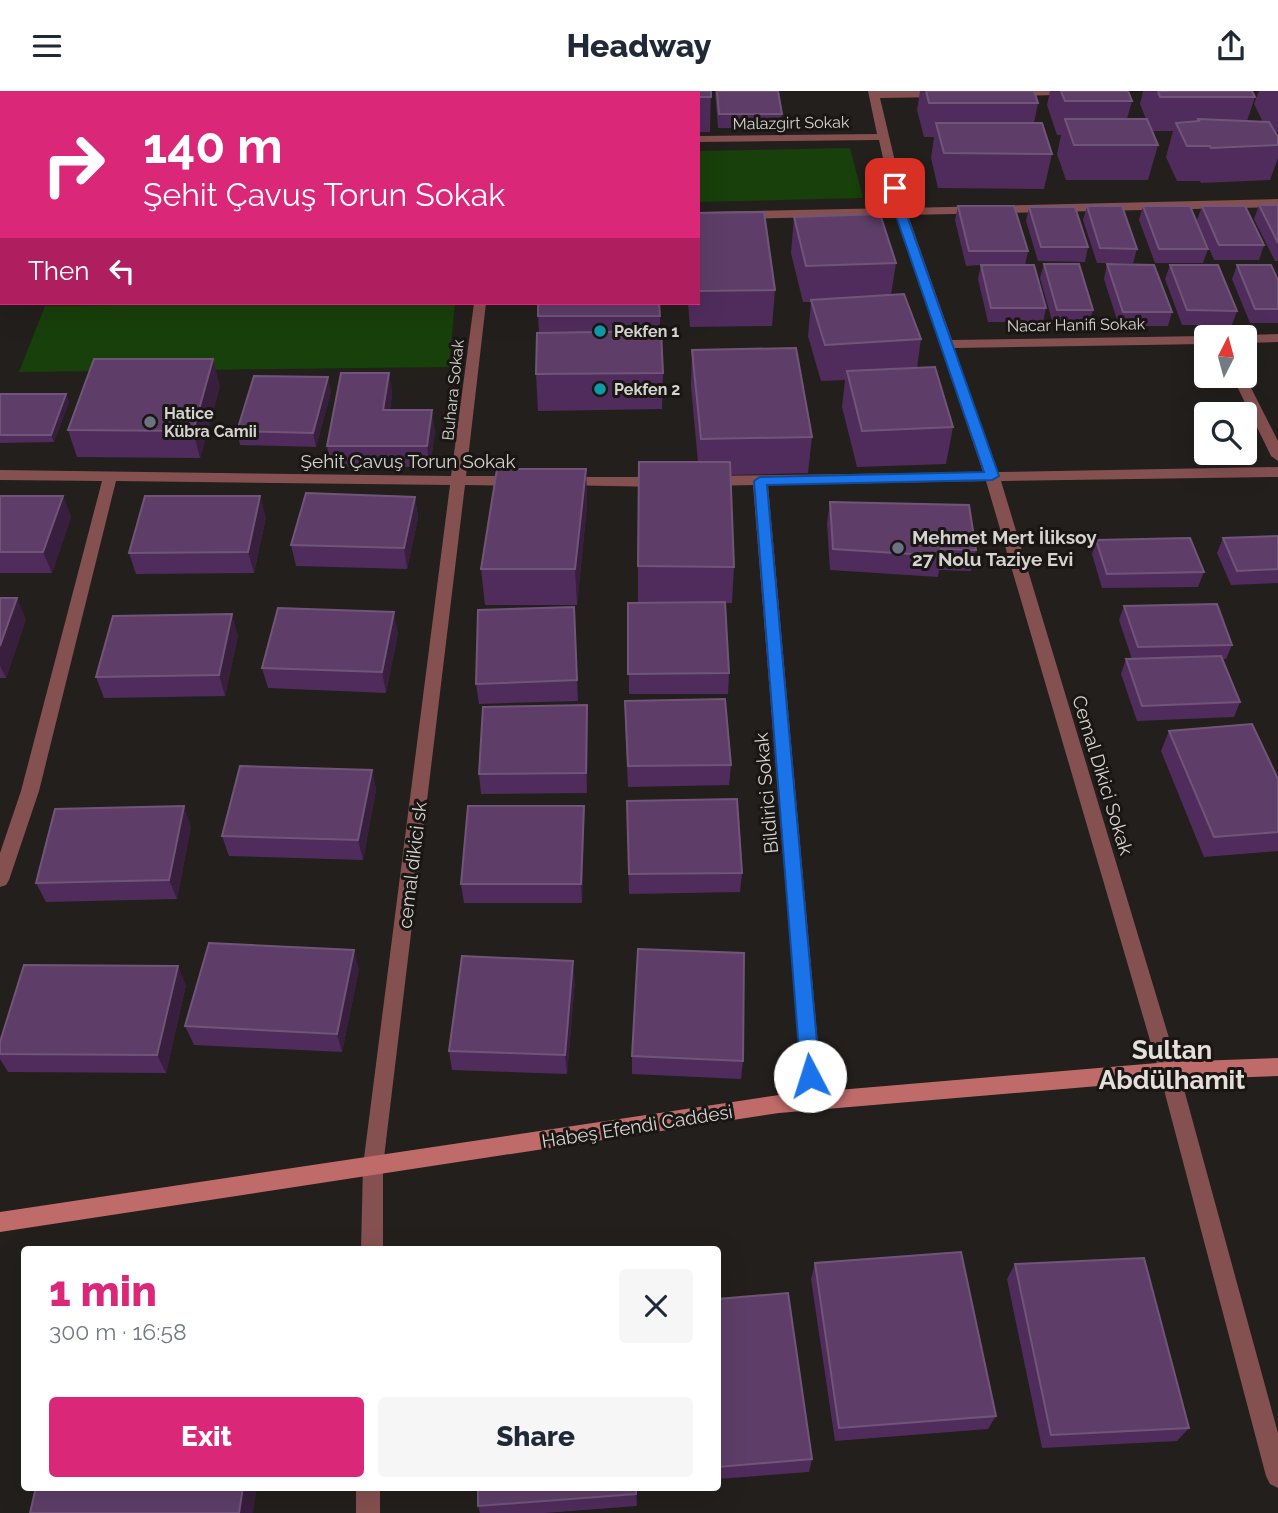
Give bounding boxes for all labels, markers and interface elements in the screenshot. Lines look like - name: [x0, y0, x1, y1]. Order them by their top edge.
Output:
- icon: menu: [28, 27, 66, 65]
- text: Headway: [567, 27, 712, 64]
- icon: share: [1212, 27, 1250, 65]
- street label: Malazgirt Sokak: [732, 112, 850, 134]
- text: 140 m: [143, 117, 283, 174]
- icon: right: [28, 119, 119, 210]
- pin: [865, 158, 925, 218]
- icon: arrive: [876, 169, 914, 207]
- text: Şehit Çavuş Torun Sokak: [143, 176, 505, 213]
- icon: left: [103, 252, 141, 290]
- text: Then: [28, 256, 89, 286]
- street label: Nacar Hanifi Sokak: [1007, 314, 1146, 336]
- place label: Pekfen 1: [614, 322, 679, 341]
- marker: Pekfen 1: [592, 323, 608, 339]
- north arrow: [1194, 325, 1256, 389]
- map controls: [1194, 325, 1257, 465]
- street label: Buhara Sokak: [438, 338, 468, 441]
- place label: Pekfen 2: [614, 380, 680, 399]
- marker: Pekfen 2: [592, 381, 608, 397]
- button: search: [1194, 402, 1257, 465]
- place label: Hatice Kübra Camii: [164, 404, 257, 441]
- marker: Hatice Kübra Camii: [142, 414, 158, 430]
- street label: Şehit Çavuş Torun Sokak: [300, 450, 516, 472]
- place label: Mehmet Mert İliksoy 27 Nolu Taziye Evi: [912, 526, 1097, 570]
- marker: Mehmet Mert İliksoy 27 Nolu Taziye Evi: [890, 540, 906, 556]
- street label: Cemal Dikici Sokak: [1068, 692, 1138, 858]
- street label: Bildirici Sokak: [750, 732, 782, 854]
- street label: cemal dikici sk: [393, 800, 431, 930]
- district label: Sultan Abdülhamit: [1099, 1035, 1245, 1095]
- position arrow: [773, 1039, 847, 1113]
- street label: Habeş Efendi Caddesi: [540, 1100, 734, 1152]
- text: 1 min: [49, 1267, 157, 1316]
- button: close: [619, 1269, 693, 1343]
- text: 300 m · 16:58: [49, 1318, 187, 1345]
- button: Exit: [49, 1397, 364, 1477]
- button: Share: [378, 1397, 693, 1477]

